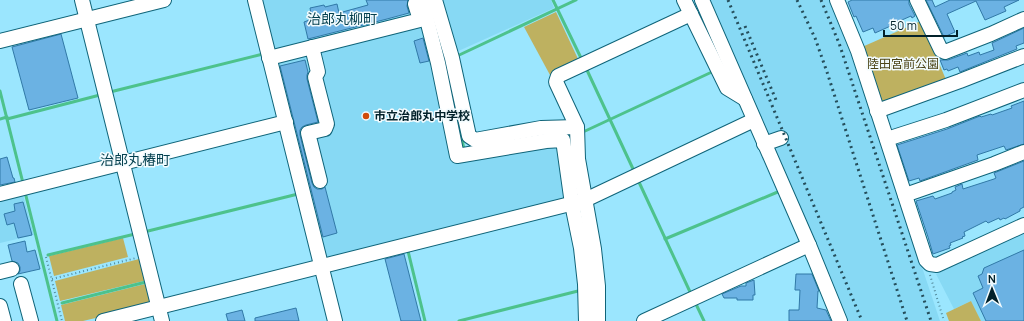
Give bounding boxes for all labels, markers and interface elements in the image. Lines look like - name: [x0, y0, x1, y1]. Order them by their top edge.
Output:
- district label: 治郎丸柳町: [307, 9, 377, 28]
- scale bar: [884, 12, 957, 38]
- text: 50 m: [890, 17, 917, 34]
- park label: 陸田宮前公園: [867, 55, 939, 72]
- place label: 市立治郎丸中学校: [374, 107, 470, 124]
- marker: 市立治郎丸中学校: [361, 111, 371, 121]
- district label: 治郎丸椿町: [100, 150, 170, 169]
- north arrow: [972, 269, 1012, 309]
- text: N: [988, 271, 996, 286]

